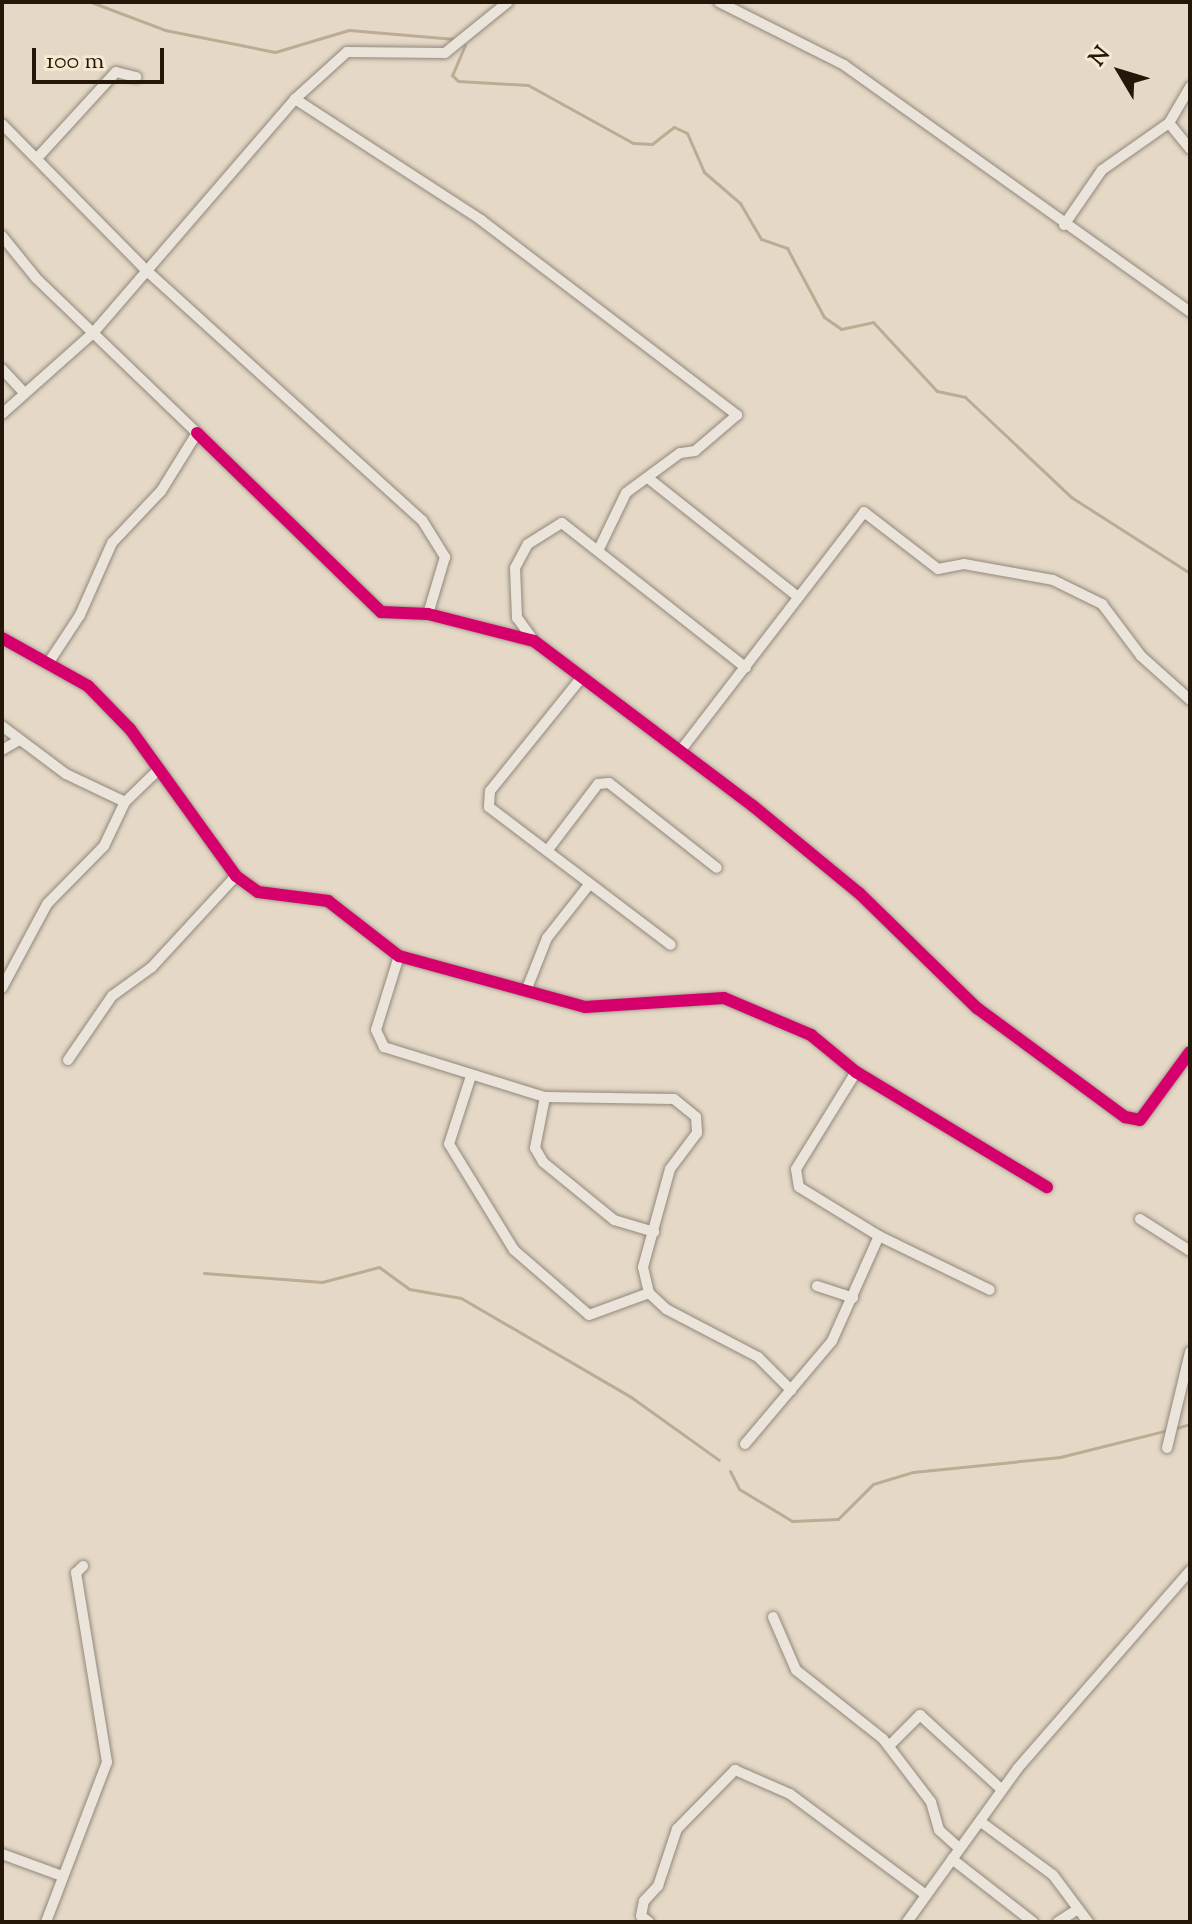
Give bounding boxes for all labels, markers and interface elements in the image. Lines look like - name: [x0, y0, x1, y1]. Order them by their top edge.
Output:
- scale bar: [36, 32, 168, 82]
- north arrow: [1080, 32, 1160, 112]
- text: N: [1083, 40, 1119, 74]
- text: 100 m: [46, 45, 104, 79]

